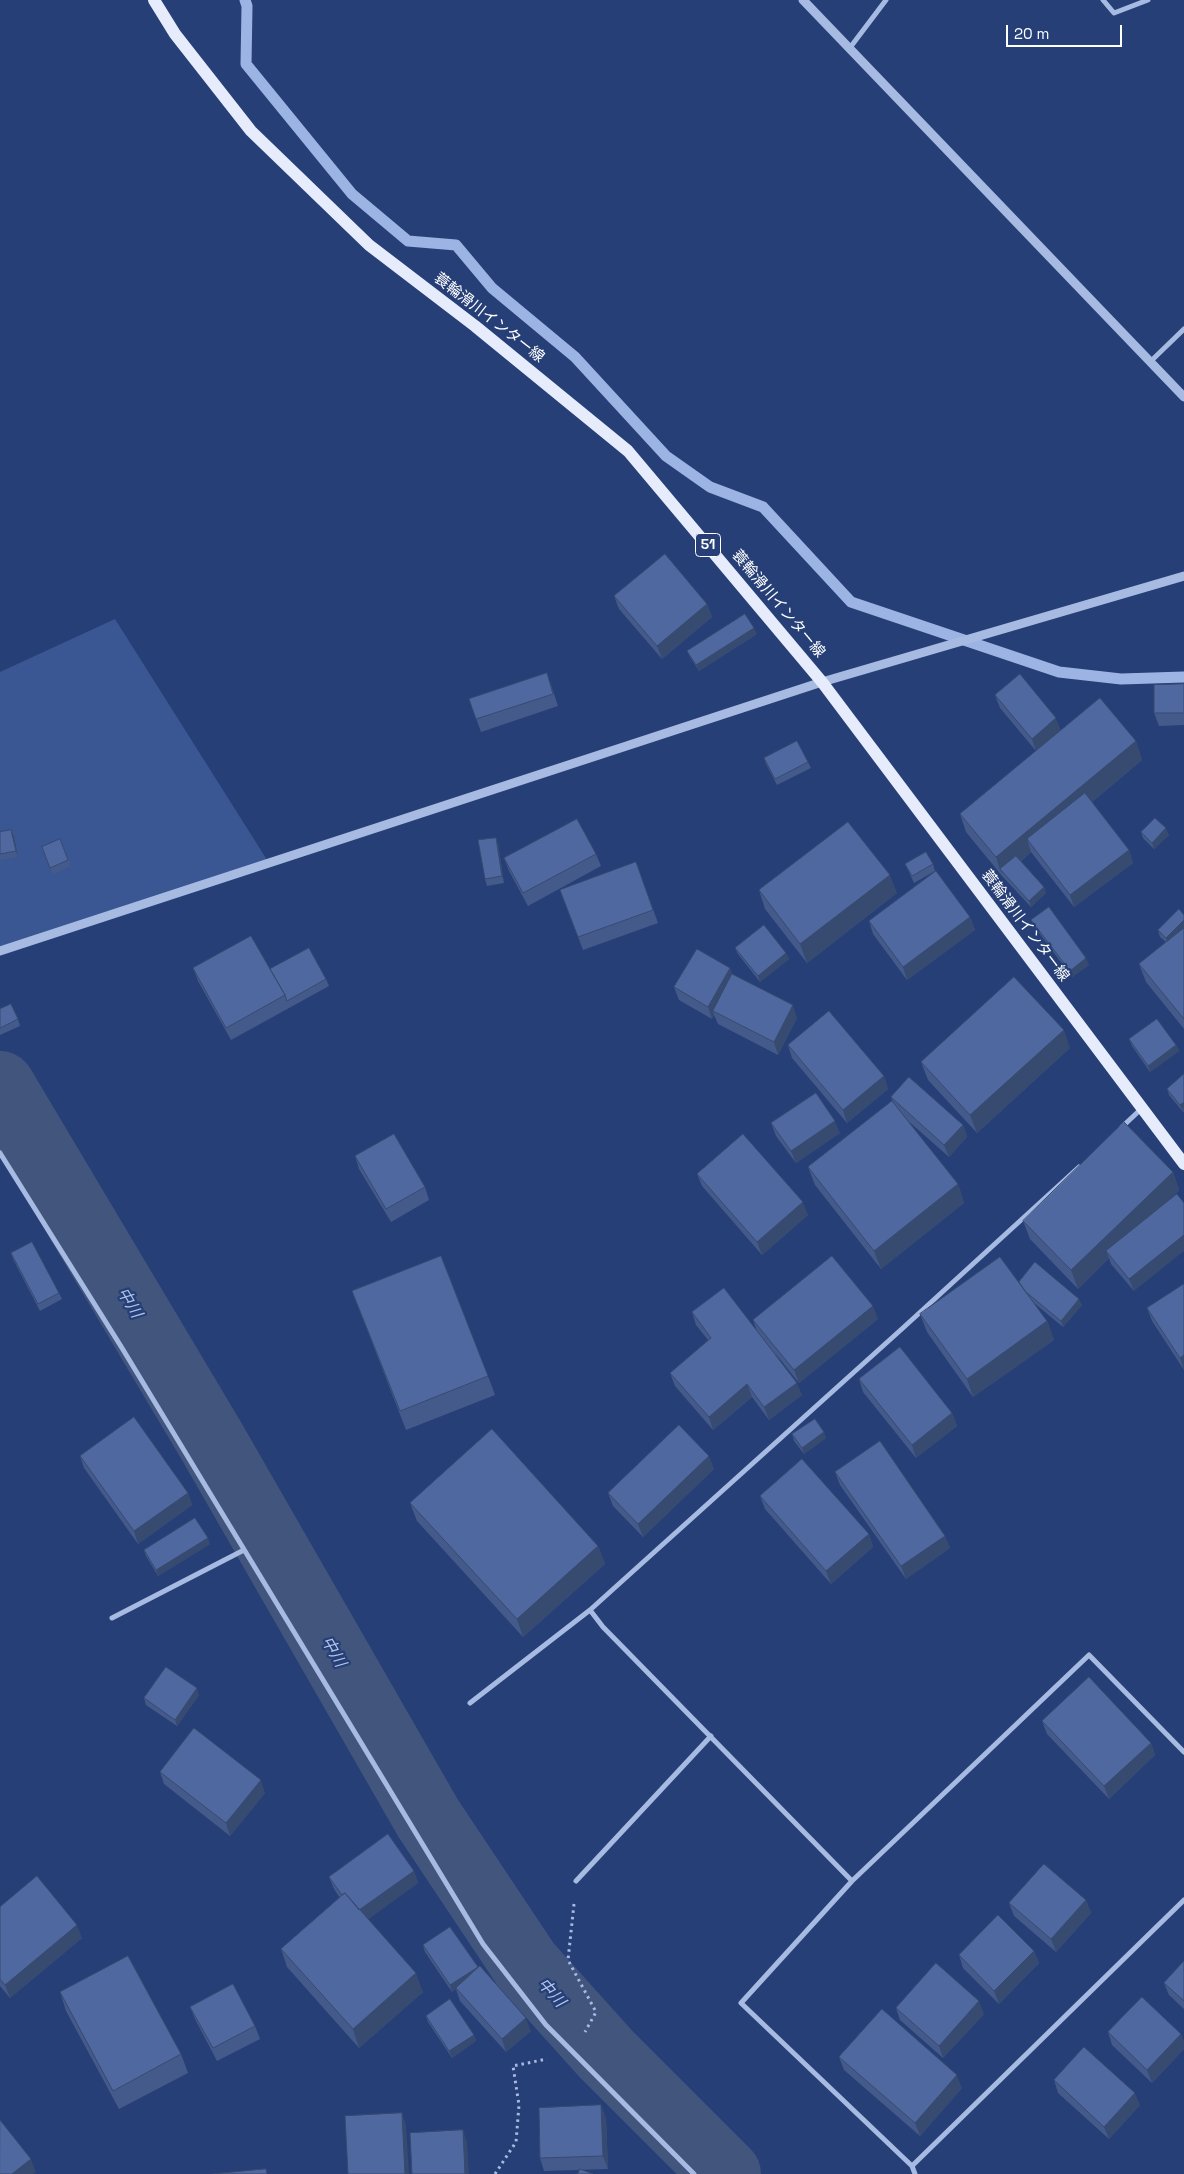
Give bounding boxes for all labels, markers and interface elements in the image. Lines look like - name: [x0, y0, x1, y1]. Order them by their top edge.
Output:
- scale bar: [1009, 15, 1125, 47]
- text: 20 m: [1014, 24, 1049, 43]
- street label: 蓑輪滑川インター線: [430, 269, 548, 367]
- road number: 51: [696, 534, 720, 556]
- street label: 蓑輪滑川インター線: [728, 547, 828, 661]
- street label: 蓑輪滑川インター線: [977, 867, 1073, 985]
- water label: 中川: [113, 1284, 145, 1322]
- water label: 中川: [317, 1633, 349, 1671]
- water label: 中川: [533, 1975, 569, 2011]

